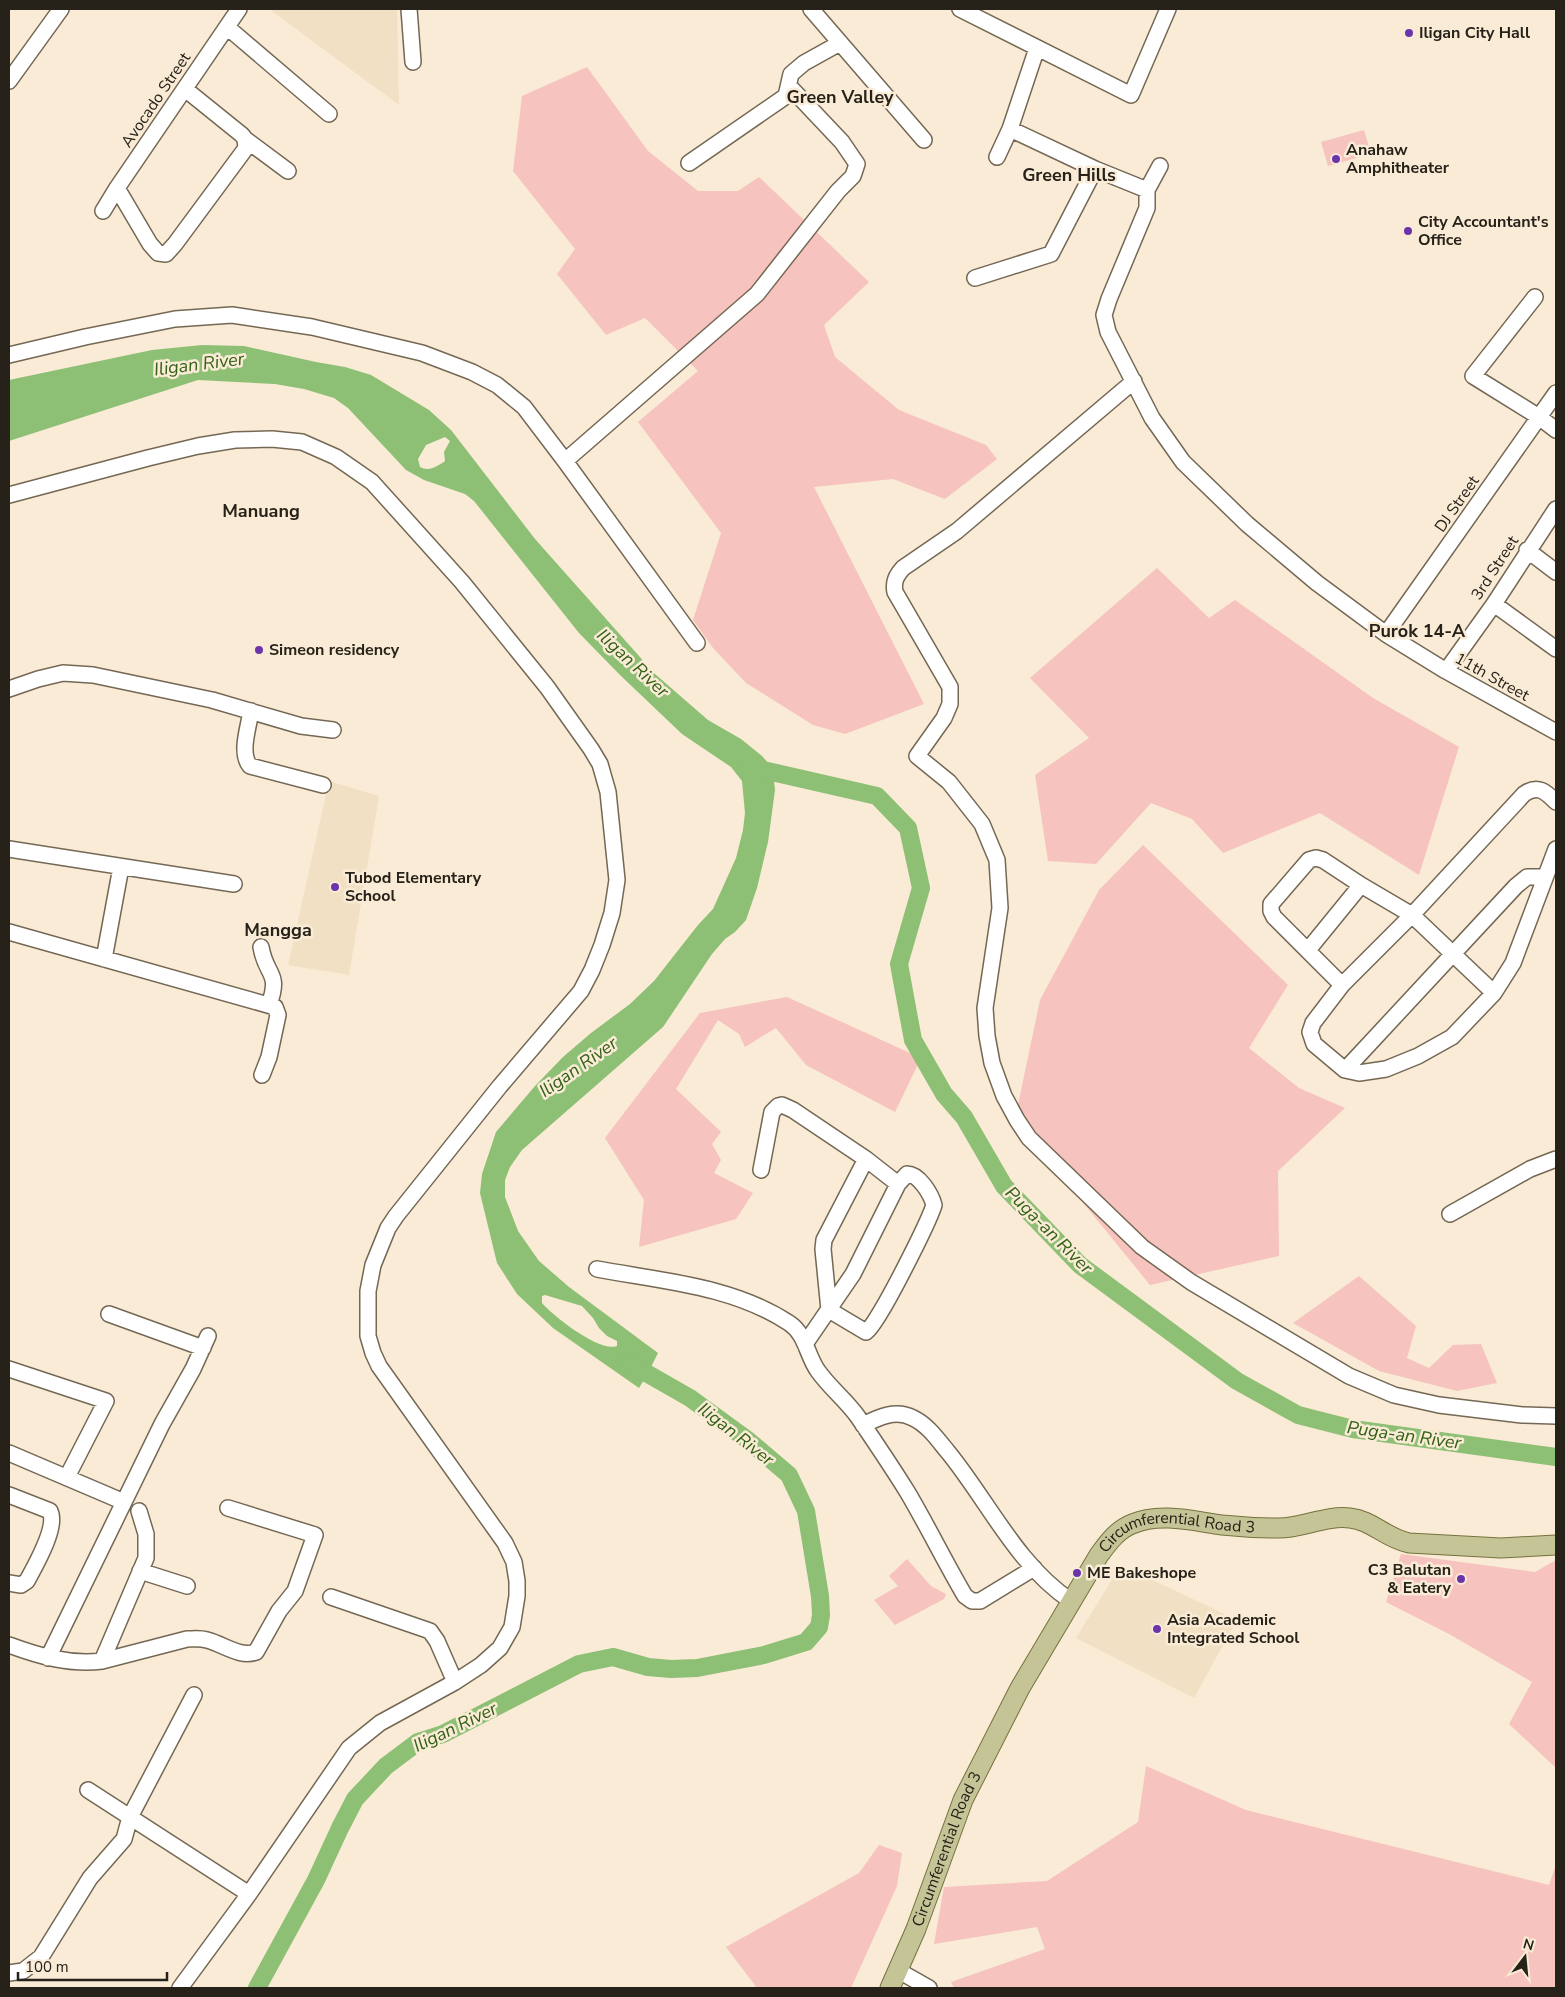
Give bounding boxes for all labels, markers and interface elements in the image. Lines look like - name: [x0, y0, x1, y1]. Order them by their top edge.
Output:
- place label: Iligan City Hall: [1419, 22, 1530, 44]
- marker: Iligan City Hall: [1403, 27, 1415, 39]
- street label: Avocado Street: [116, 48, 196, 152]
- district label: Green Valley: [786, 85, 894, 109]
- place label: Anahaw Amphitheater: [1346, 139, 1450, 179]
- marker: Anahaw Amphitheater: [1330, 153, 1342, 165]
- district label: Green Hills: [1022, 163, 1116, 187]
- place label: City Accountant's Office: [1418, 211, 1549, 251]
- marker: City Accountant's Office: [1402, 225, 1414, 237]
- water label: Iligan River: [153, 347, 246, 381]
- street label: DJ Street: [1430, 471, 1485, 537]
- district label: Manuang: [222, 499, 300, 523]
- street label: 3rd Street: [1466, 531, 1524, 604]
- district label: Purok 14-A: [1369, 619, 1466, 643]
- water label: Iligan River: [592, 623, 675, 703]
- place label: Simeon residency: [269, 639, 400, 661]
- marker: Simeon residency: [253, 644, 265, 656]
- street label: 11th Street: [1451, 648, 1533, 707]
- place label: Tubod Elementary School: [345, 867, 482, 907]
- marker: Tubod Elementary School: [329, 881, 341, 893]
- district label: Mangga: [244, 918, 312, 942]
- water label: Iligan River: [534, 1031, 622, 1103]
- water label: Puga-an River: [1000, 1181, 1098, 1279]
- water label: Iligan River: [693, 1397, 779, 1472]
- water label: Puga-an River: [1345, 1415, 1463, 1455]
- street label: Circumferential Road 3: [1094, 1507, 1256, 1557]
- place label: C3 Balutan & Eatery: [1368, 1559, 1452, 1599]
- place label: ME Bakeshope: [1087, 1562, 1197, 1584]
- marker: ME Bakeshope: [1071, 1567, 1083, 1579]
- marker: C3 Balutan & Eatery: [1455, 1573, 1467, 1585]
- place label: Asia Academic Integrated School: [1167, 1609, 1299, 1649]
- marker: Asia Academic Integrated School: [1151, 1623, 1163, 1635]
- water label: Iligan River: [409, 1696, 501, 1758]
- street label: Circumferential Road 3: [907, 1768, 987, 1930]
- north arrow: [1500, 1932, 1550, 1982]
- text: N: [1521, 1934, 1536, 1956]
- scale bar: [18, 1950, 166, 1982]
- text: 100 m: [25, 1957, 69, 1977]

